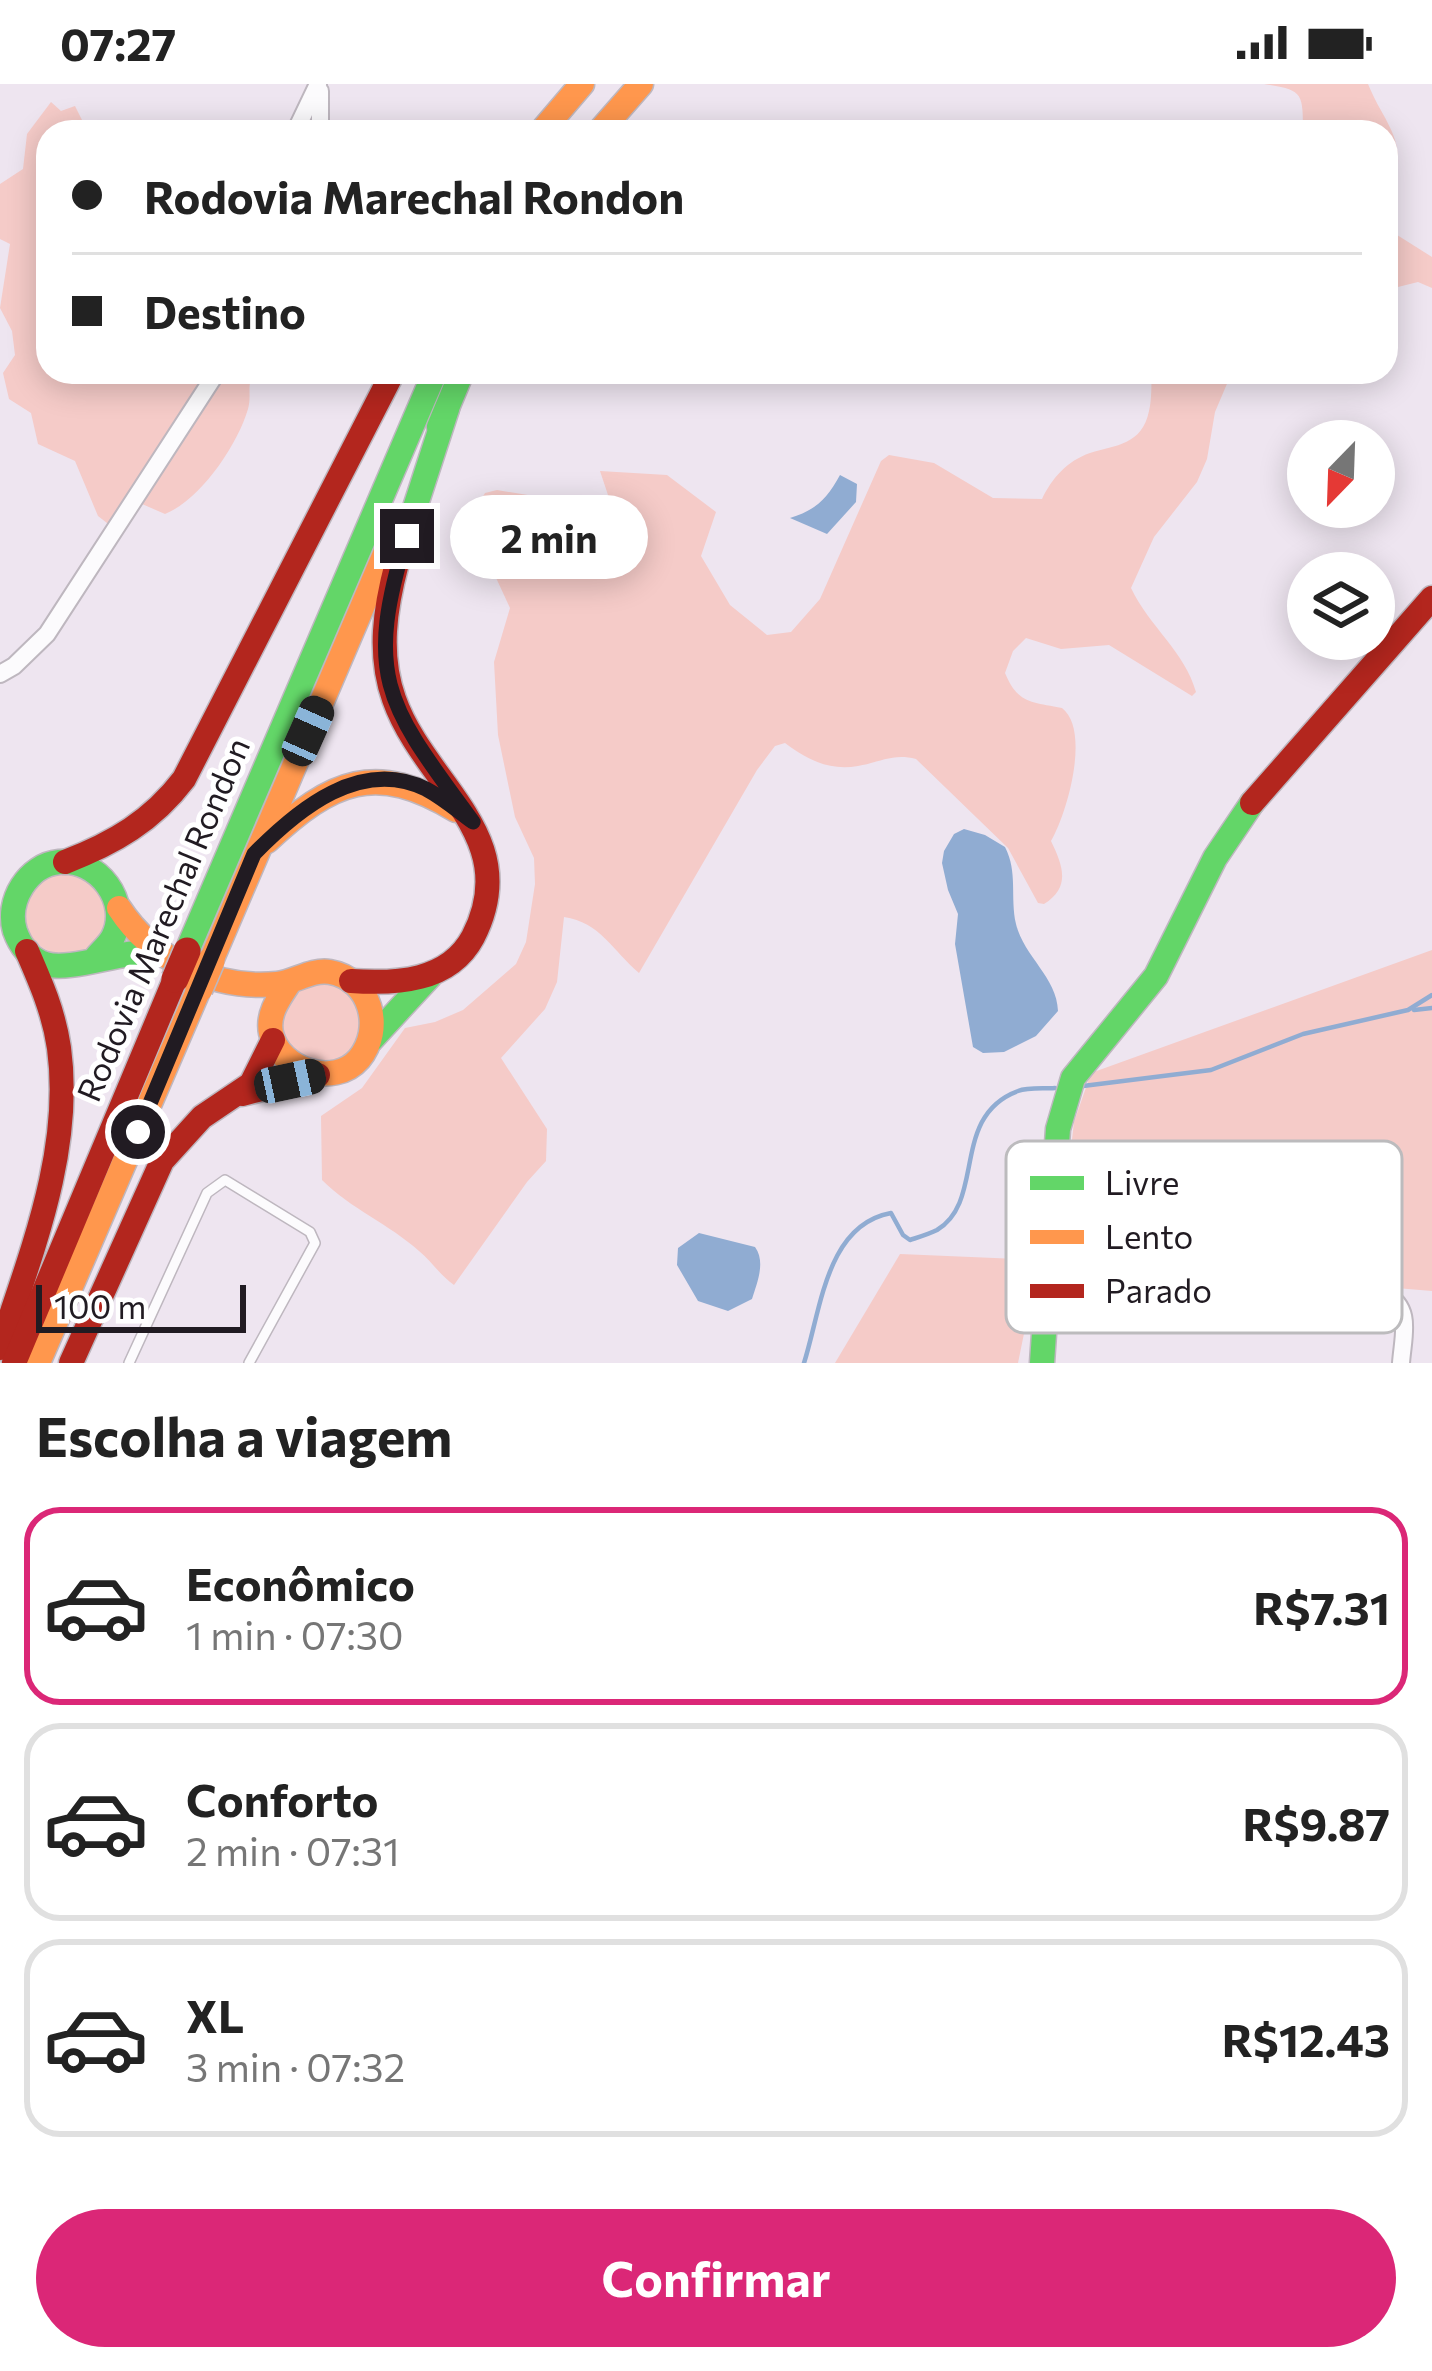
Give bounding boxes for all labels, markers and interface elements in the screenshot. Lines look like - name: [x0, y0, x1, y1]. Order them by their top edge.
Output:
- text: 07:27: [60, 15, 176, 70]
- text: Rodovia Marechal Rondon: [144, 168, 684, 223]
- text: Destino: [144, 283, 306, 338]
- north arrow: [1287, 420, 1395, 528]
- map controls: [1287, 420, 1395, 660]
- callout: 2 min: [449, 494, 647, 578]
- route end: [380, 509, 434, 563]
- text: 2 min: [500, 513, 598, 561]
- button: layers: [1287, 552, 1395, 660]
- car: [277, 691, 339, 771]
- street label: Rodovia Marechal Rondon: [67, 731, 257, 1107]
- car: [251, 1056, 329, 1106]
- route start: [111, 1105, 165, 1159]
- legend: [1006, 1141, 1402, 1333]
- text: Livre: [1105, 1161, 1179, 1202]
- text: Lento: [1105, 1215, 1193, 1256]
- text: Parado: [1105, 1269, 1212, 1310]
- scale bar: [36, 1279, 246, 1332]
- text: 100 m: [54, 1285, 146, 1326]
- text: Escolha a viagem: [36, 1402, 452, 1468]
- icon: car: [42, 1552, 150, 1660]
- text: Econômico: [186, 1555, 415, 1610]
- text: R$7.31: [1253, 1579, 1390, 1634]
- text: 1 min · 07:30: [186, 1610, 403, 1658]
- icon: car: [42, 1768, 150, 1876]
- text: Conforto: [186, 1771, 379, 1826]
- text: R$9.87: [1242, 1795, 1390, 1850]
- text: 2 min · 07:31: [186, 1826, 400, 1874]
- icon: car: [42, 1984, 150, 2092]
- text: XL: [186, 1987, 244, 2042]
- text: R$12.43: [1222, 2011, 1390, 2066]
- text: 3 min · 07:32: [186, 2042, 405, 2090]
- button: Confirmar: [36, 2209, 1396, 2347]

